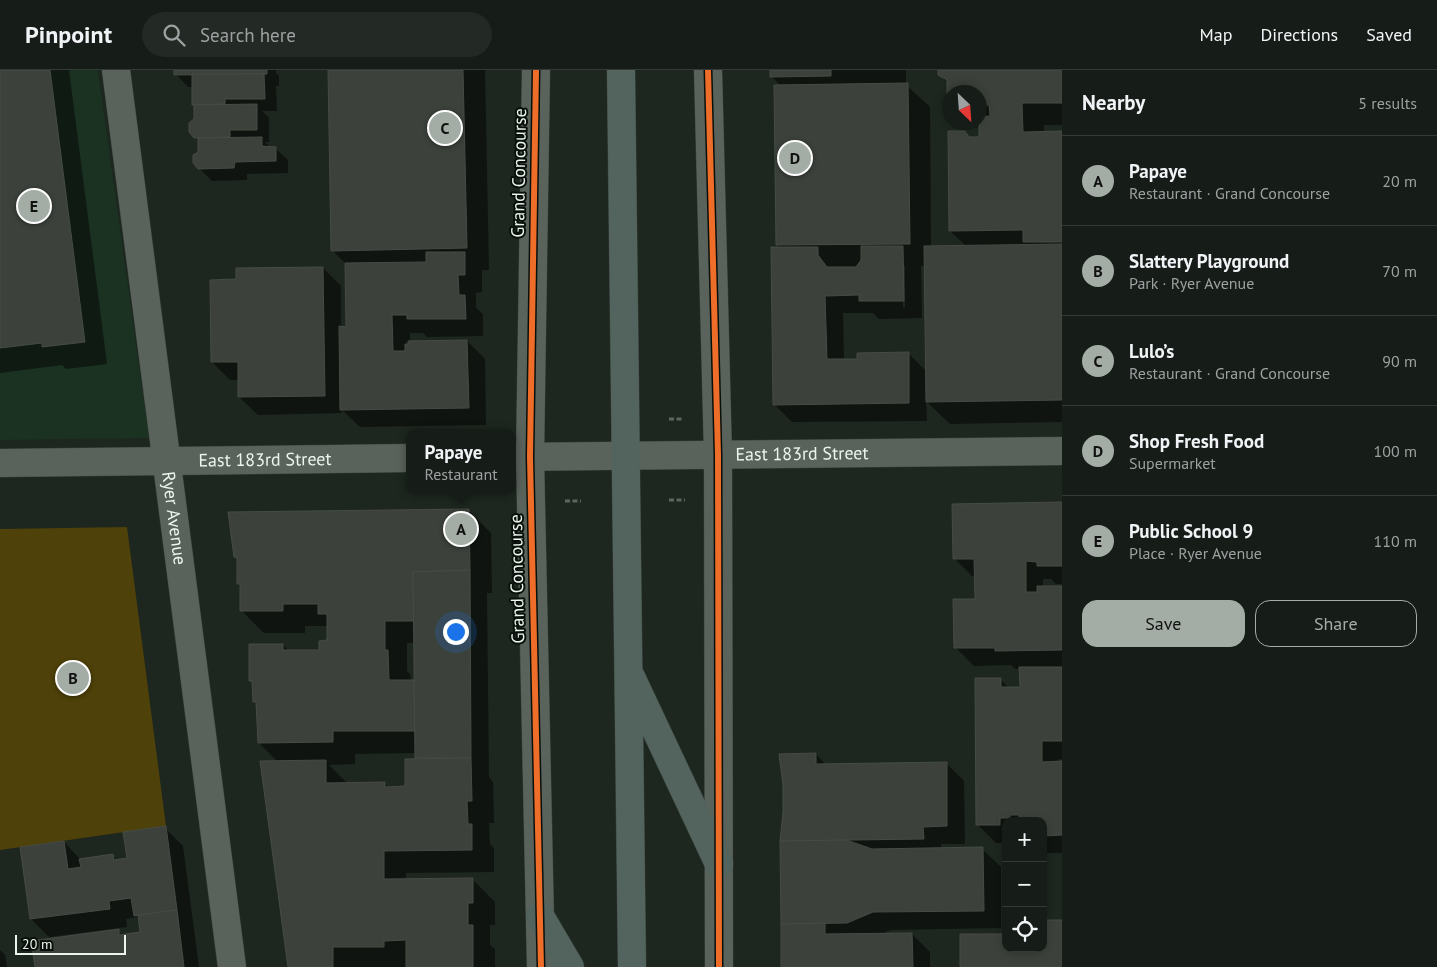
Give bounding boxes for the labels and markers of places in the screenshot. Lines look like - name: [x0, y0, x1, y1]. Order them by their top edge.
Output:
- pin: C: [429, 109, 461, 147]
- pin: D: [779, 139, 811, 177]
- pin: E: [18, 187, 50, 225]
- pin: A: [445, 510, 477, 548]
- pin: B: [57, 659, 89, 697]

